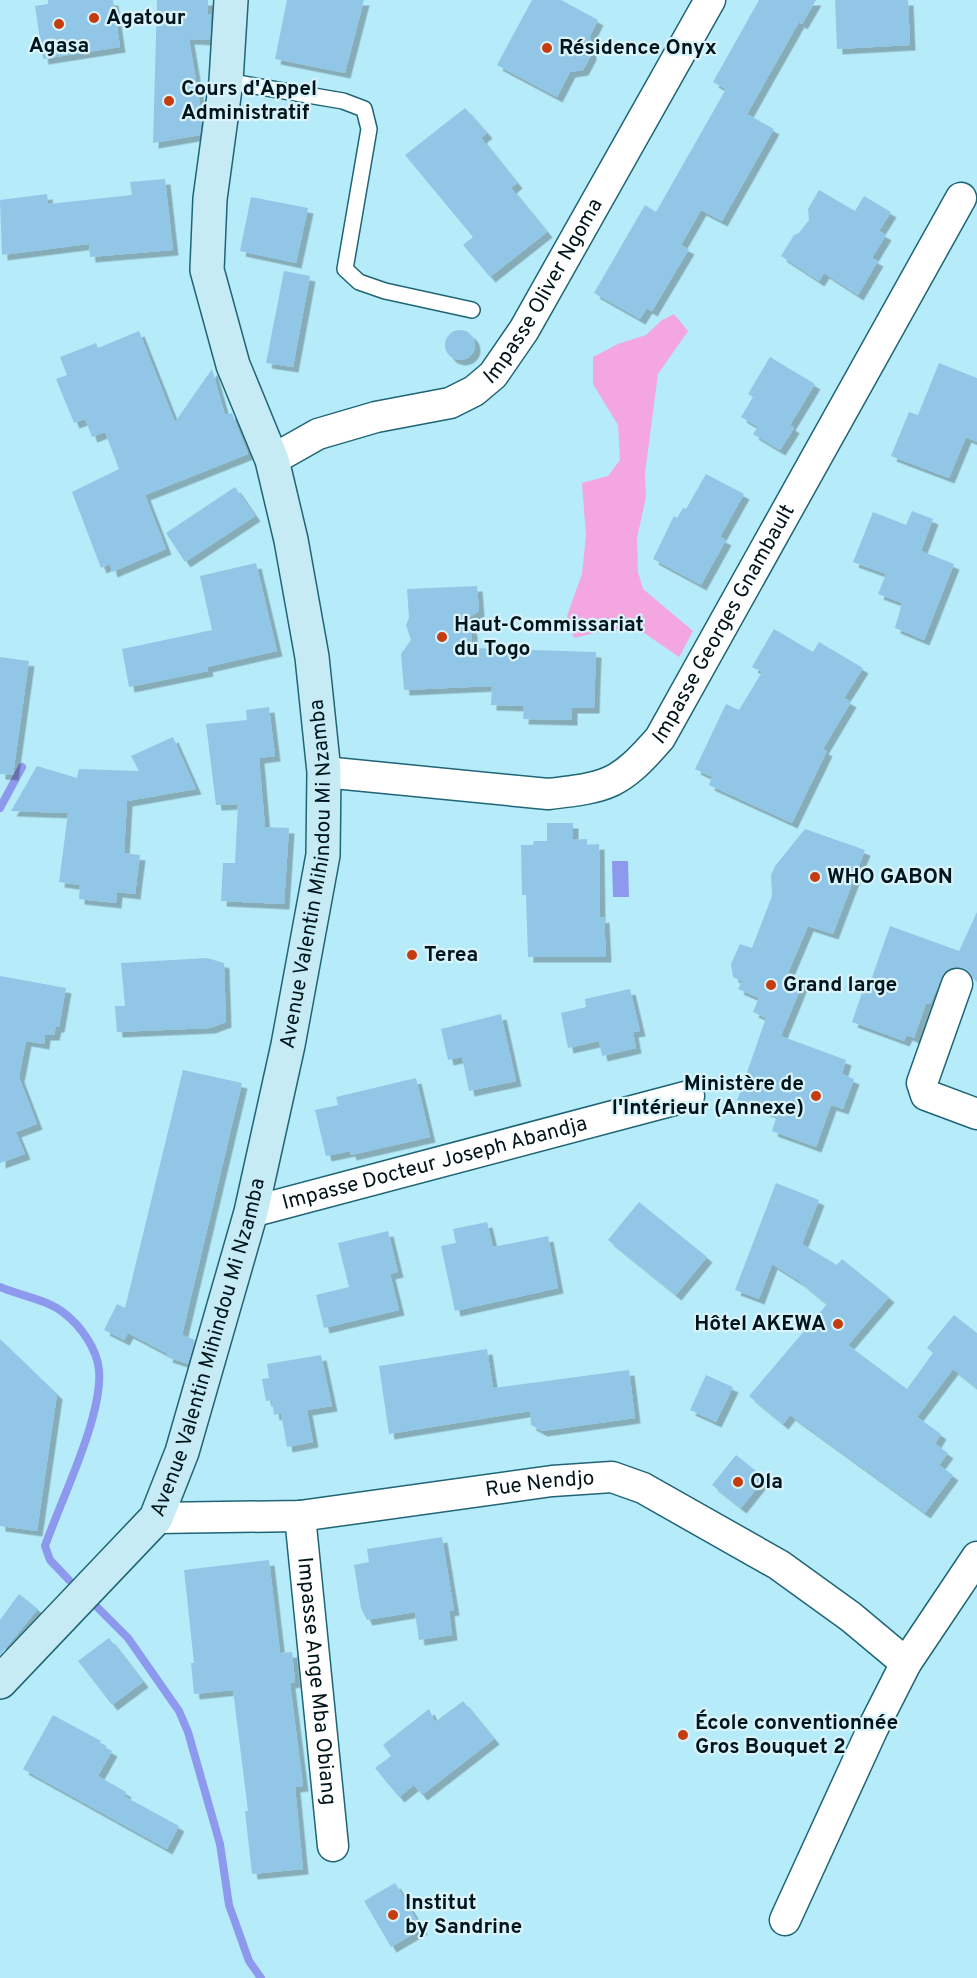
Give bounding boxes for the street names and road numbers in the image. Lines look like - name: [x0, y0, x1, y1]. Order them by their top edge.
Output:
- street label: Impasse Oliver Ngoma: [478, 194, 609, 391]
- street label: Impasse Georges Gnambault: [647, 499, 801, 750]
- street label: Avenue Valentin Mihindou Mi Nzamba: [274, 698, 338, 1051]
- street label: Impasse Docteur Joseph Abandja: [279, 1110, 590, 1217]
- street label: Avenue Valentin Mihindou Mi Nzamba: [144, 1176, 272, 1521]
- street label: Rue Nendjo: [483, 1465, 595, 1504]
- street label: Impasse Ange Mba Obiang: [291, 1556, 342, 1807]

